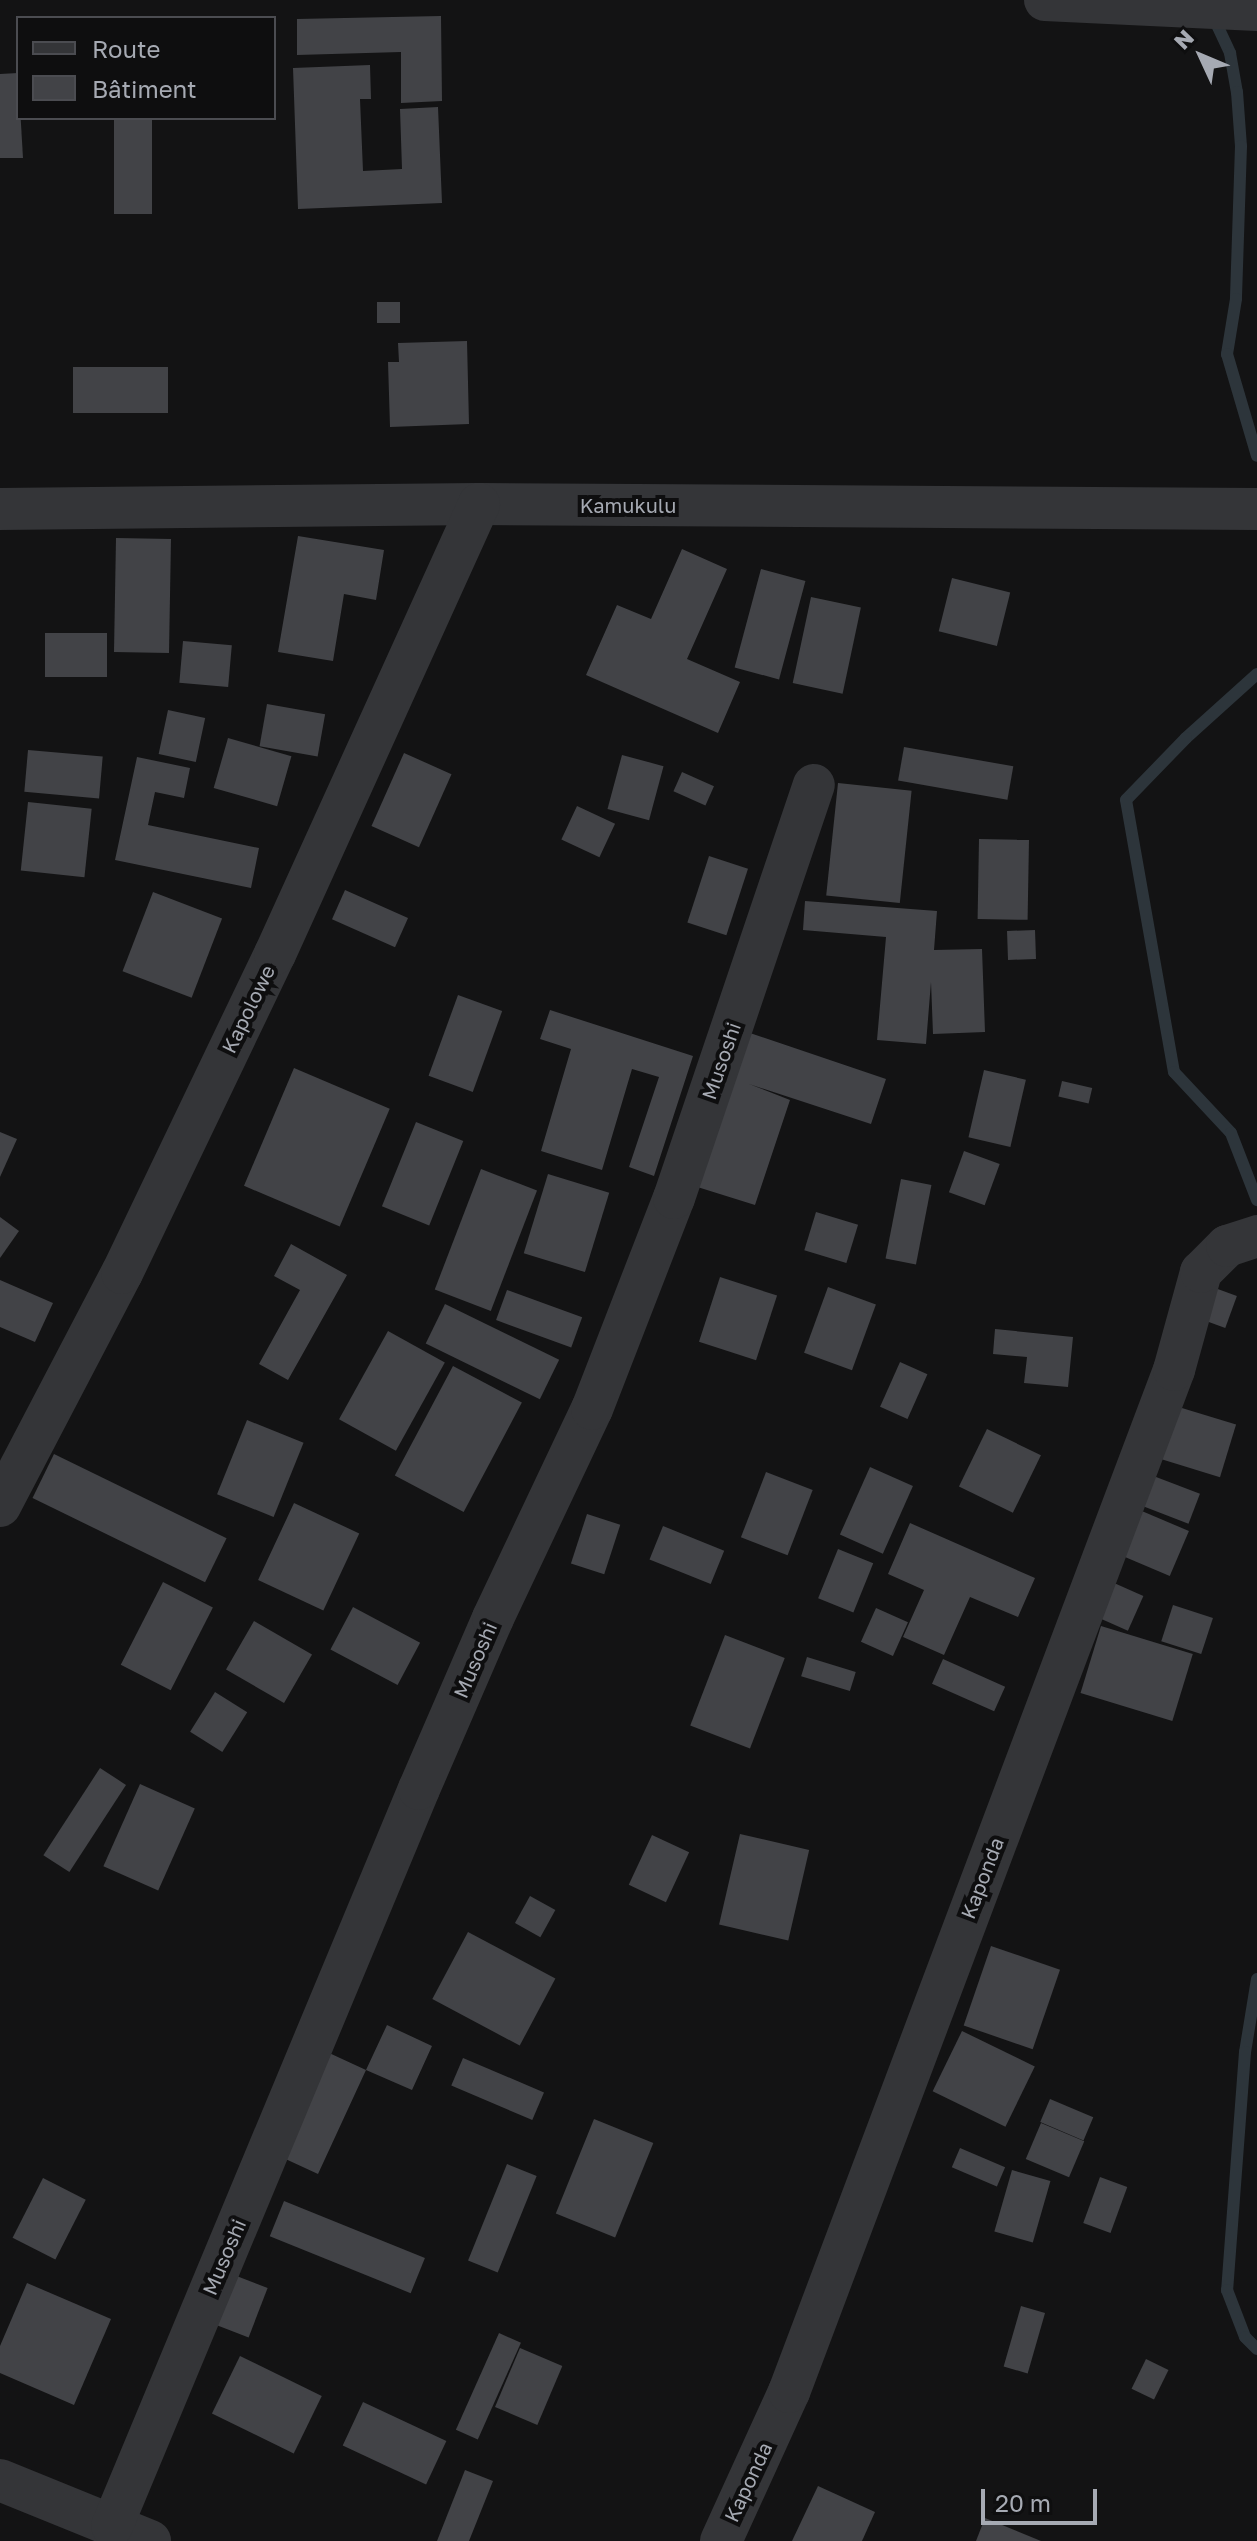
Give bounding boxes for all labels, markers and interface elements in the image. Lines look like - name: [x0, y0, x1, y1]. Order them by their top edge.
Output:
- legend: [16, 16, 276, 120]
- north arrow: [1161, 16, 1241, 96]
- text: N: [1168, 24, 1199, 54]
- text: Route: [92, 34, 161, 63]
- text: Bâtiment: [92, 74, 197, 103]
- street label: Kamukulu: [580, 493, 676, 517]
- street label: Kapolowe: [216, 961, 280, 1057]
- street label: Musoshi: [697, 1019, 745, 1103]
- street label: Musoshi: [448, 1618, 502, 1702]
- street label: Kaponda: [956, 1834, 1008, 1922]
- street label: Musoshi: [197, 2215, 251, 2299]
- street label: Kaponda: [719, 2438, 777, 2526]
- scale bar: [985, 2473, 1101, 2523]
- text: 20 m: [995, 2488, 1051, 2517]

